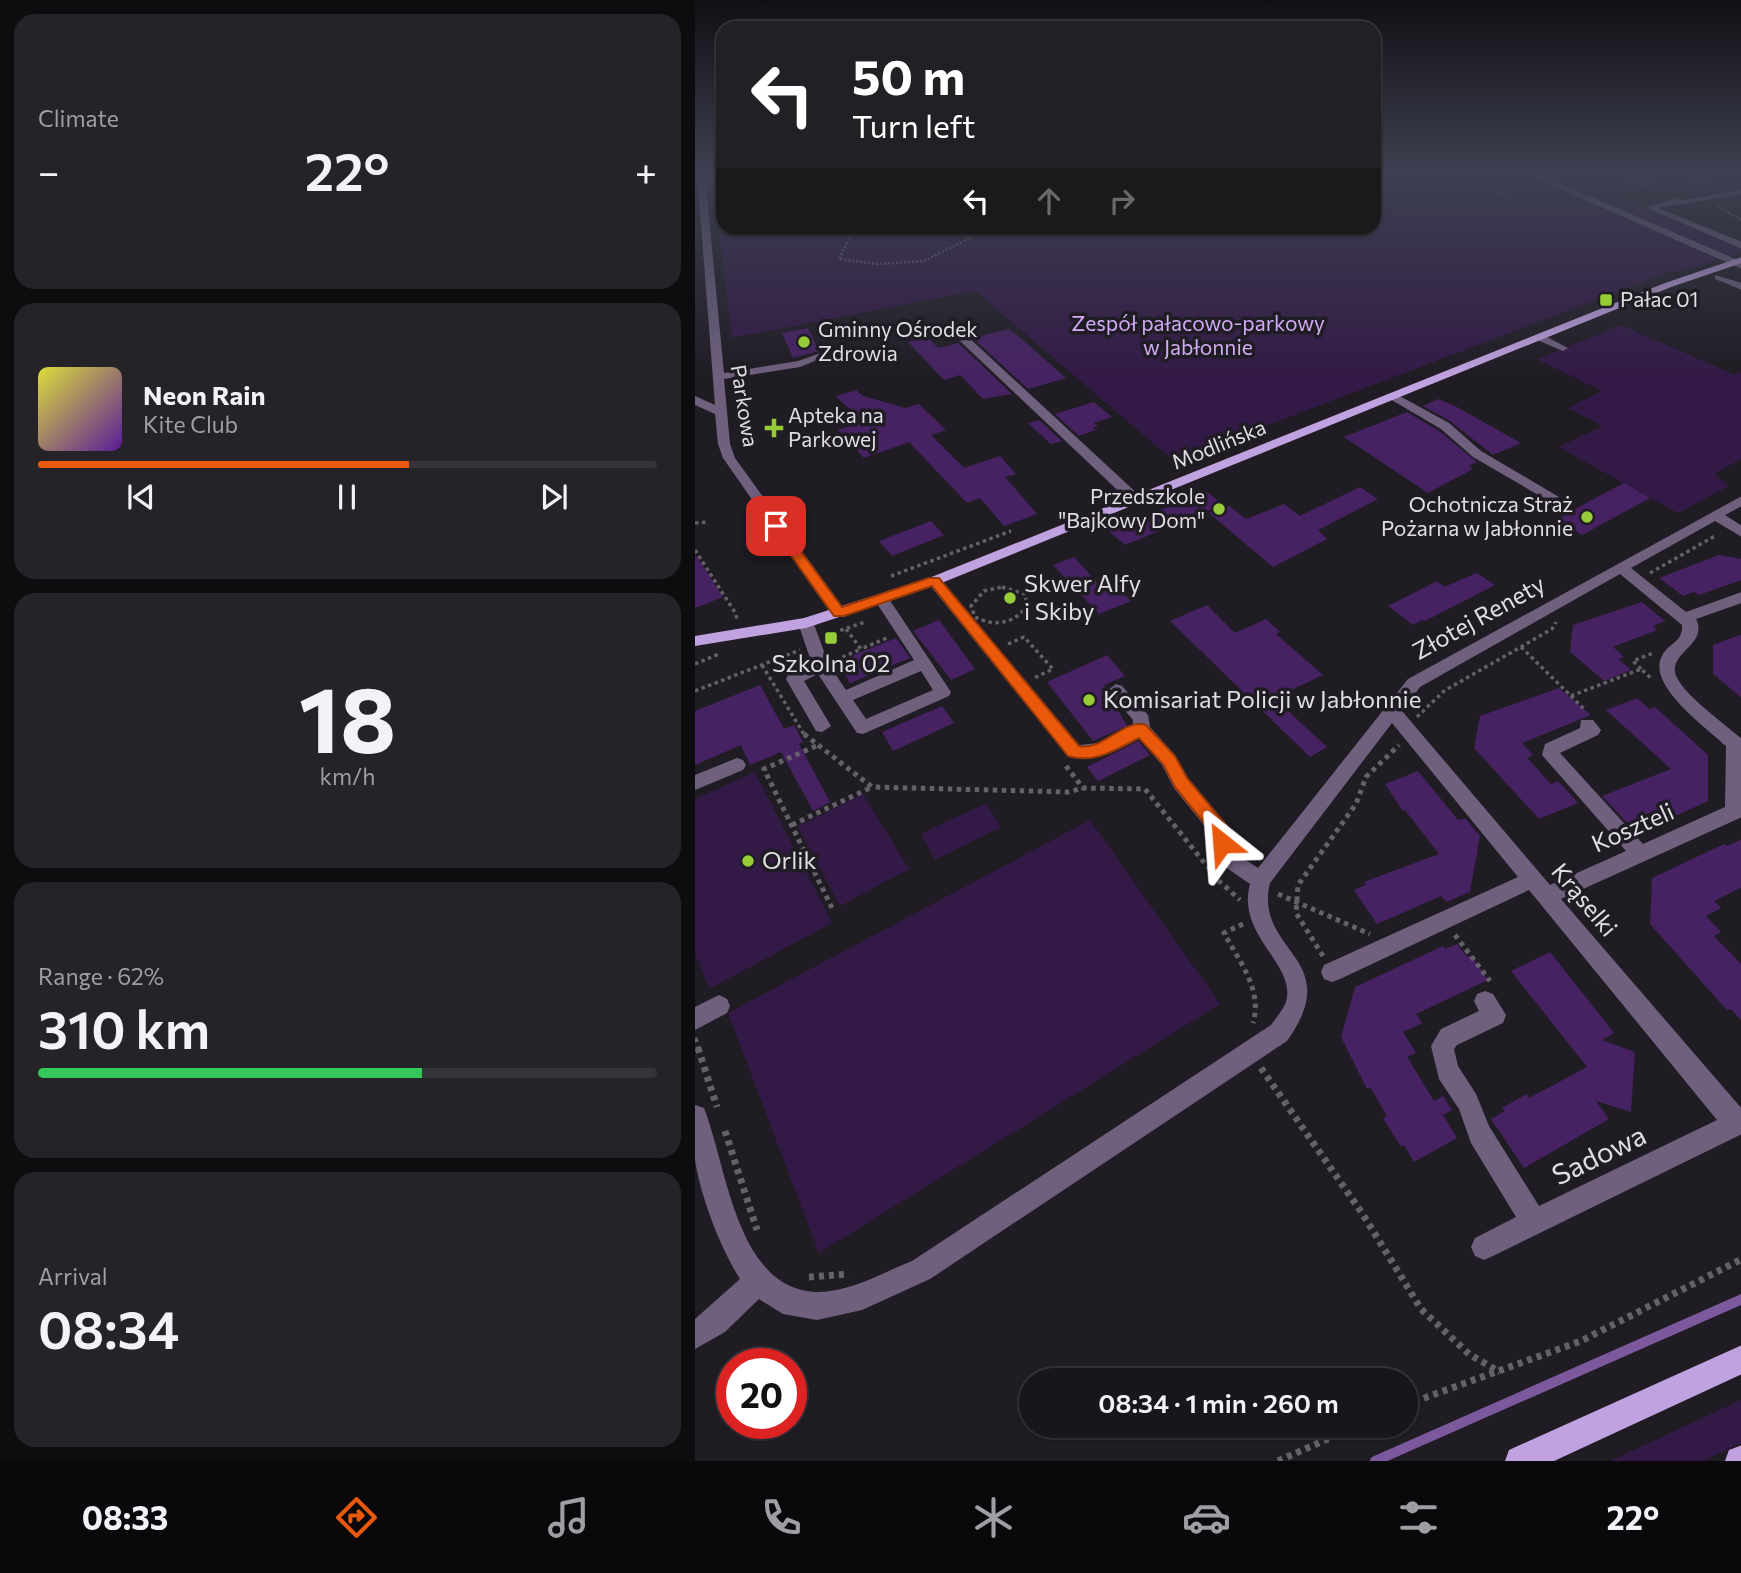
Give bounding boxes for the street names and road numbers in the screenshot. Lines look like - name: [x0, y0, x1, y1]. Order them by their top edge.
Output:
- street label: Parkowa: [727, 363, 764, 449]
- street label: Modlińska: [1168, 413, 1269, 474]
- street label: Złotej Renety: [1407, 568, 1550, 665]
- street label: Koszteli: [1587, 796, 1678, 858]
- street label: Krąselki: [1546, 856, 1624, 942]
- street label: Sadowa: [1546, 1117, 1651, 1191]

